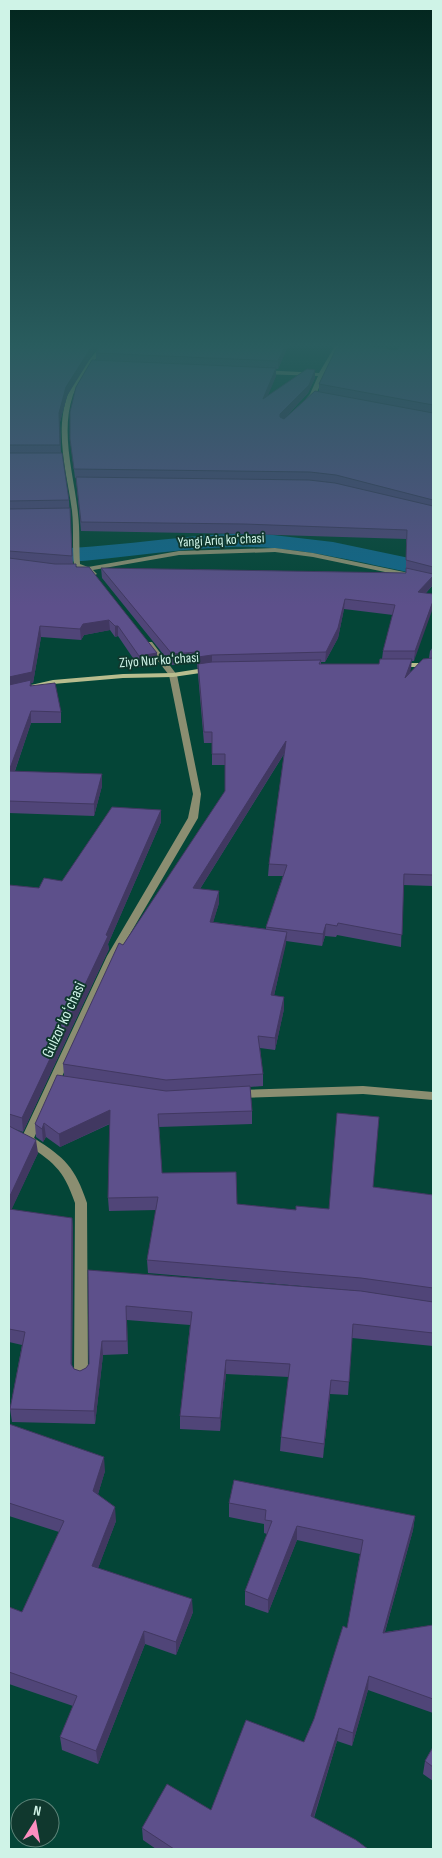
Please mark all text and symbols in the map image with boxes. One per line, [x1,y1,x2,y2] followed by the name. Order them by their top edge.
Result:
[177,529,265,551] street label: Yangi Ariq koʻchasi
[119,649,199,671] street label: Ziyo Nur koʻchasi
[38,979,90,1061] street label: Gulzor koʻchasi
[10,1798,60,1848] north arrow
[32,1802,43,1820] text: N

